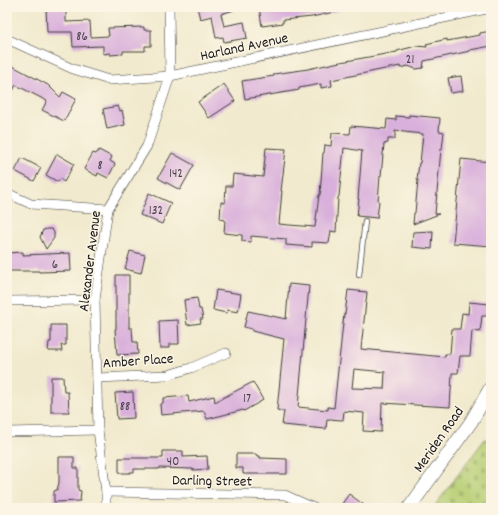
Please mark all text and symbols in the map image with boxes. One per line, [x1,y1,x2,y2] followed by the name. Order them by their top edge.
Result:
[76,28,88,47] house number: 86
[198,28,291,68] street label: Harland Avenue
[406,51,414,70] house number: 21
[97,157,103,176] house number: 8
[169,165,183,184] house number: 142
[149,202,163,221] house number: 132
[74,209,108,313] street label: Alexander Avenue
[52,256,58,275] house number: 6
[102,349,175,375] street label: Amber Place
[243,390,251,409] house number: 17
[120,398,130,417] house number: 88
[409,403,470,477] street label: Meriden Road
[167,453,179,472] house number: 40
[172,470,253,494] street label: Darling Street

